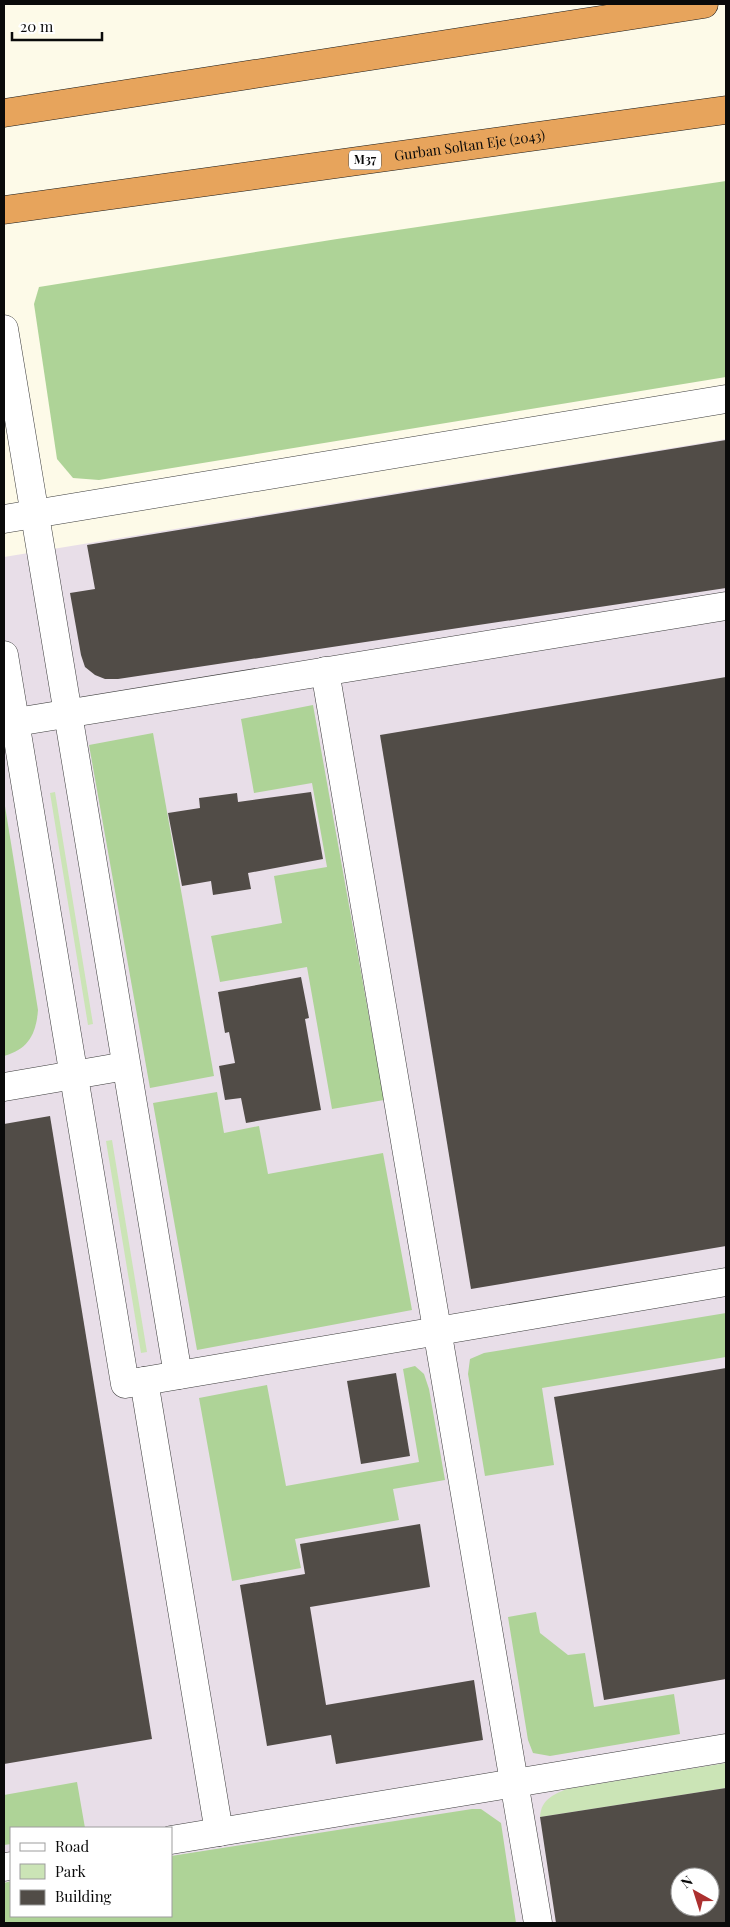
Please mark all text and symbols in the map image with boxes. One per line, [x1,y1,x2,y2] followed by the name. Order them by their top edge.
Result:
[12,10,102,42] scale bar
[20,16,54,36] text: 20 m
[393,125,546,165] street label: Gurban Soltan Eje (2043)
[349,150,381,170] road number: M37
[10,1827,172,1917] legend
[55,1836,89,1856] text: Road
[55,1861,87,1881] text: Park
[670,1867,720,1917] north arrow
[677,1871,696,1892] text: N
[55,1886,112,1906] text: Building

